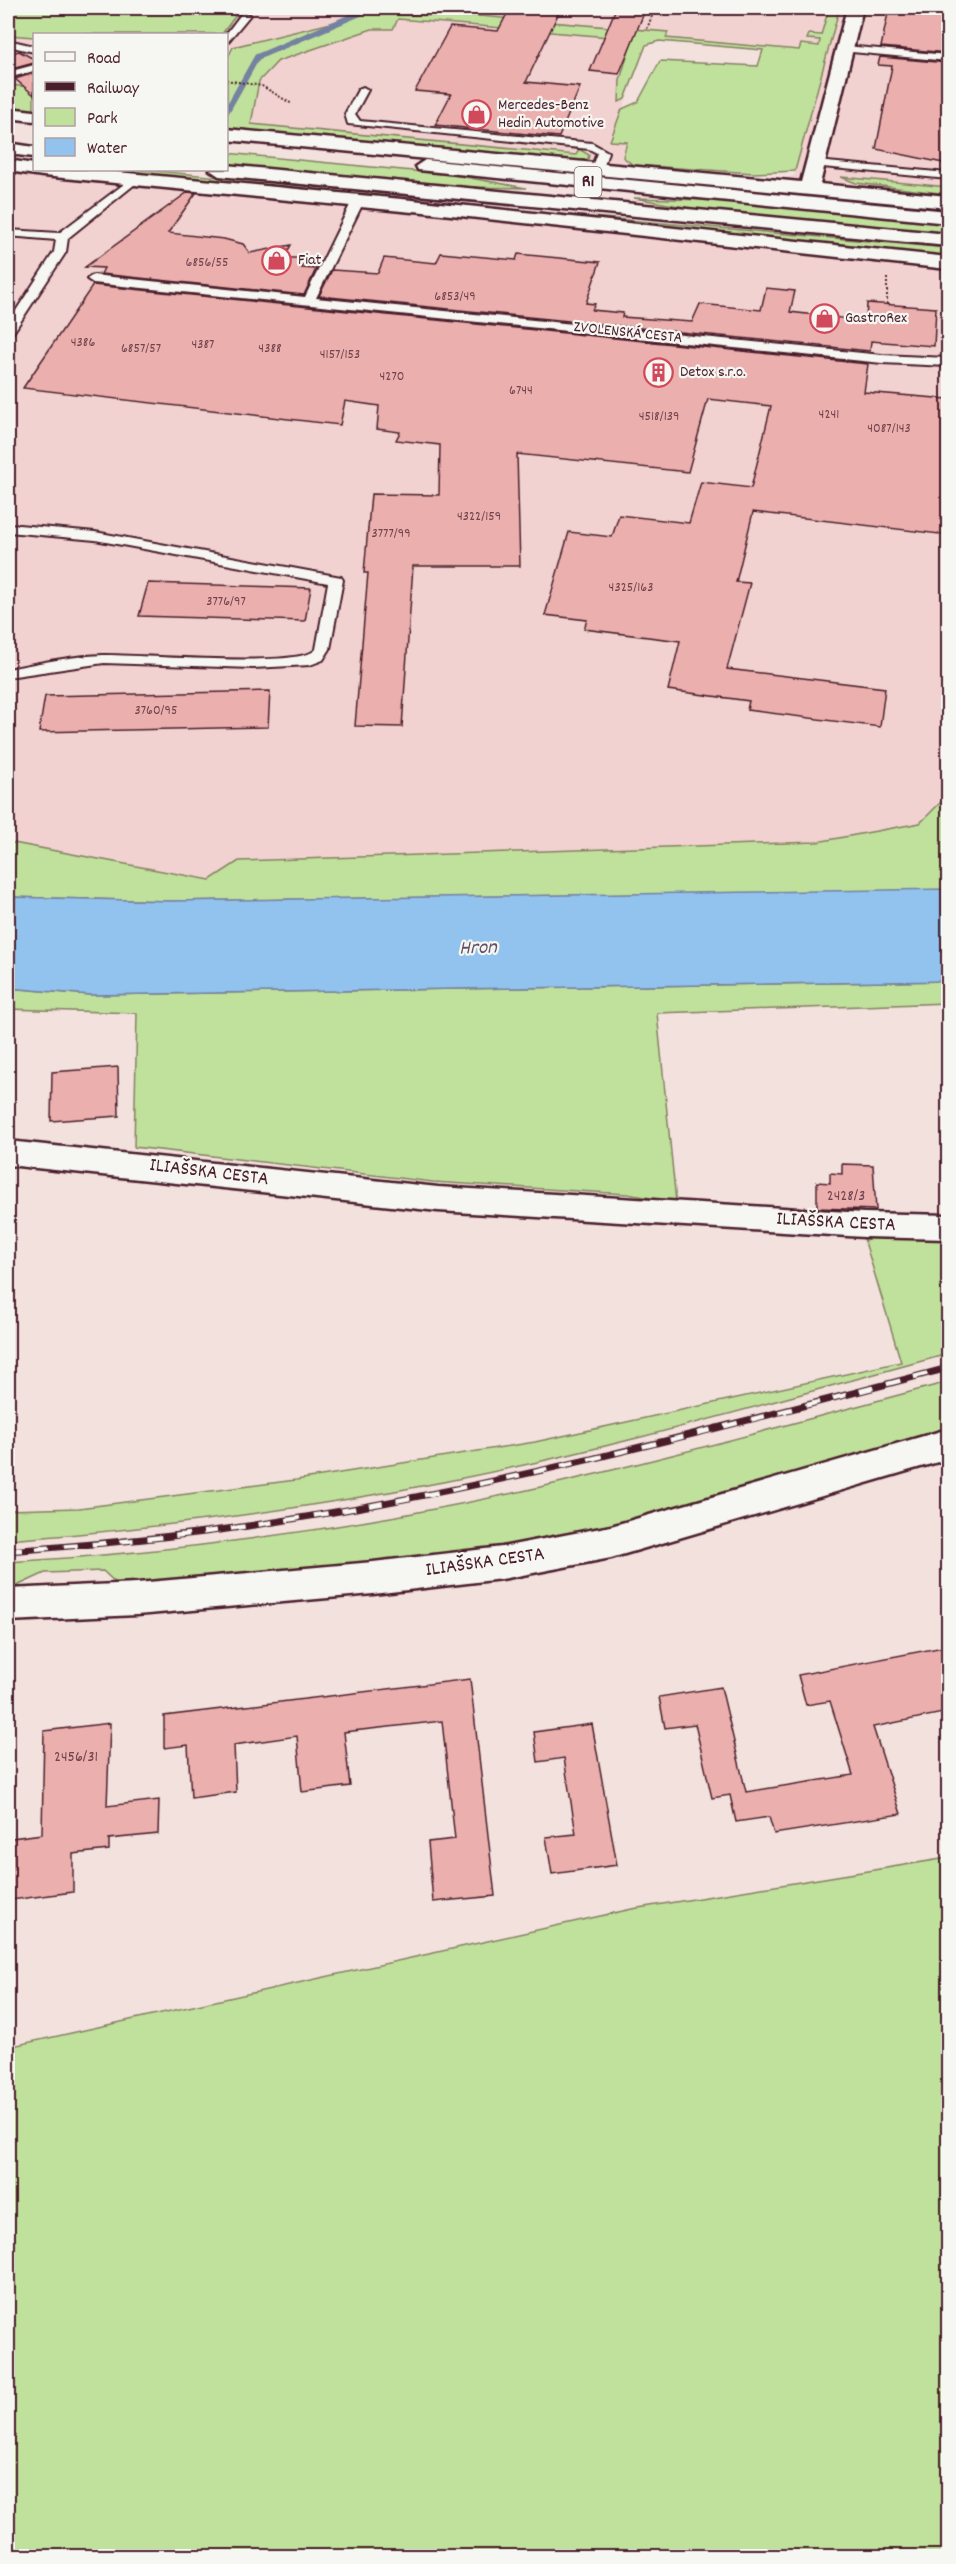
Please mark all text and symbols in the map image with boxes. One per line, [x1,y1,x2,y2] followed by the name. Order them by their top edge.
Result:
[33,33,228,171] legend
[87,47,121,72] text: Road
[87,77,140,102] text: Railway
[498,94,604,135] place label: Mercedes-Benz Hedin Automotive
[461,98,493,130] shop icon: Mercedes-Benz Hedin Automotive
[87,107,118,132] text: Park
[87,137,127,162] text: Water
[574,167,602,197] road number: R1
[261,244,293,276] shop icon: Fiat
[298,249,322,272] place label: Fiat
[186,253,228,273] house number: 6856/55
[434,287,476,307] house number: 6853/49
[808,302,840,334] shop icon: GastroRex
[845,307,907,330] place label: GastroRex
[572,316,684,350] street label: ZVOLENSKÁ CESTA
[71,333,95,353] house number: 4386
[191,335,215,355] house number: 4387
[121,339,161,359] house number: 6857/57
[258,339,282,359] house number: 4388
[320,345,360,365] house number: 4157/153
[643,356,675,388] building icon: Detox s.r.o.
[680,361,746,384] place label: Detox s.r.o.
[380,367,404,387] house number: 4270
[509,381,533,401] house number: 6744
[819,405,839,425] house number: 4241
[639,407,679,427] house number: 4518/139
[867,419,911,439] house number: 4087/143
[457,507,501,527] house number: 4322/159
[371,524,411,544] house number: 3777/99
[609,578,653,598] house number: 4325/163
[206,592,246,612] house number: 3776/97
[135,701,177,721] house number: 3760/95
[459,933,499,965] water label: Hron
[148,1152,270,1194] street label: ILIAŠSKA CESTA
[827,1185,865,1208] house number: 2428/3
[775,1206,897,1240] street label: ILIAŠSKA CESTA
[424,1541,546,1585] street label: ILIAŠSKA CESTA
[54,1746,98,1769] house number: 2456/31

